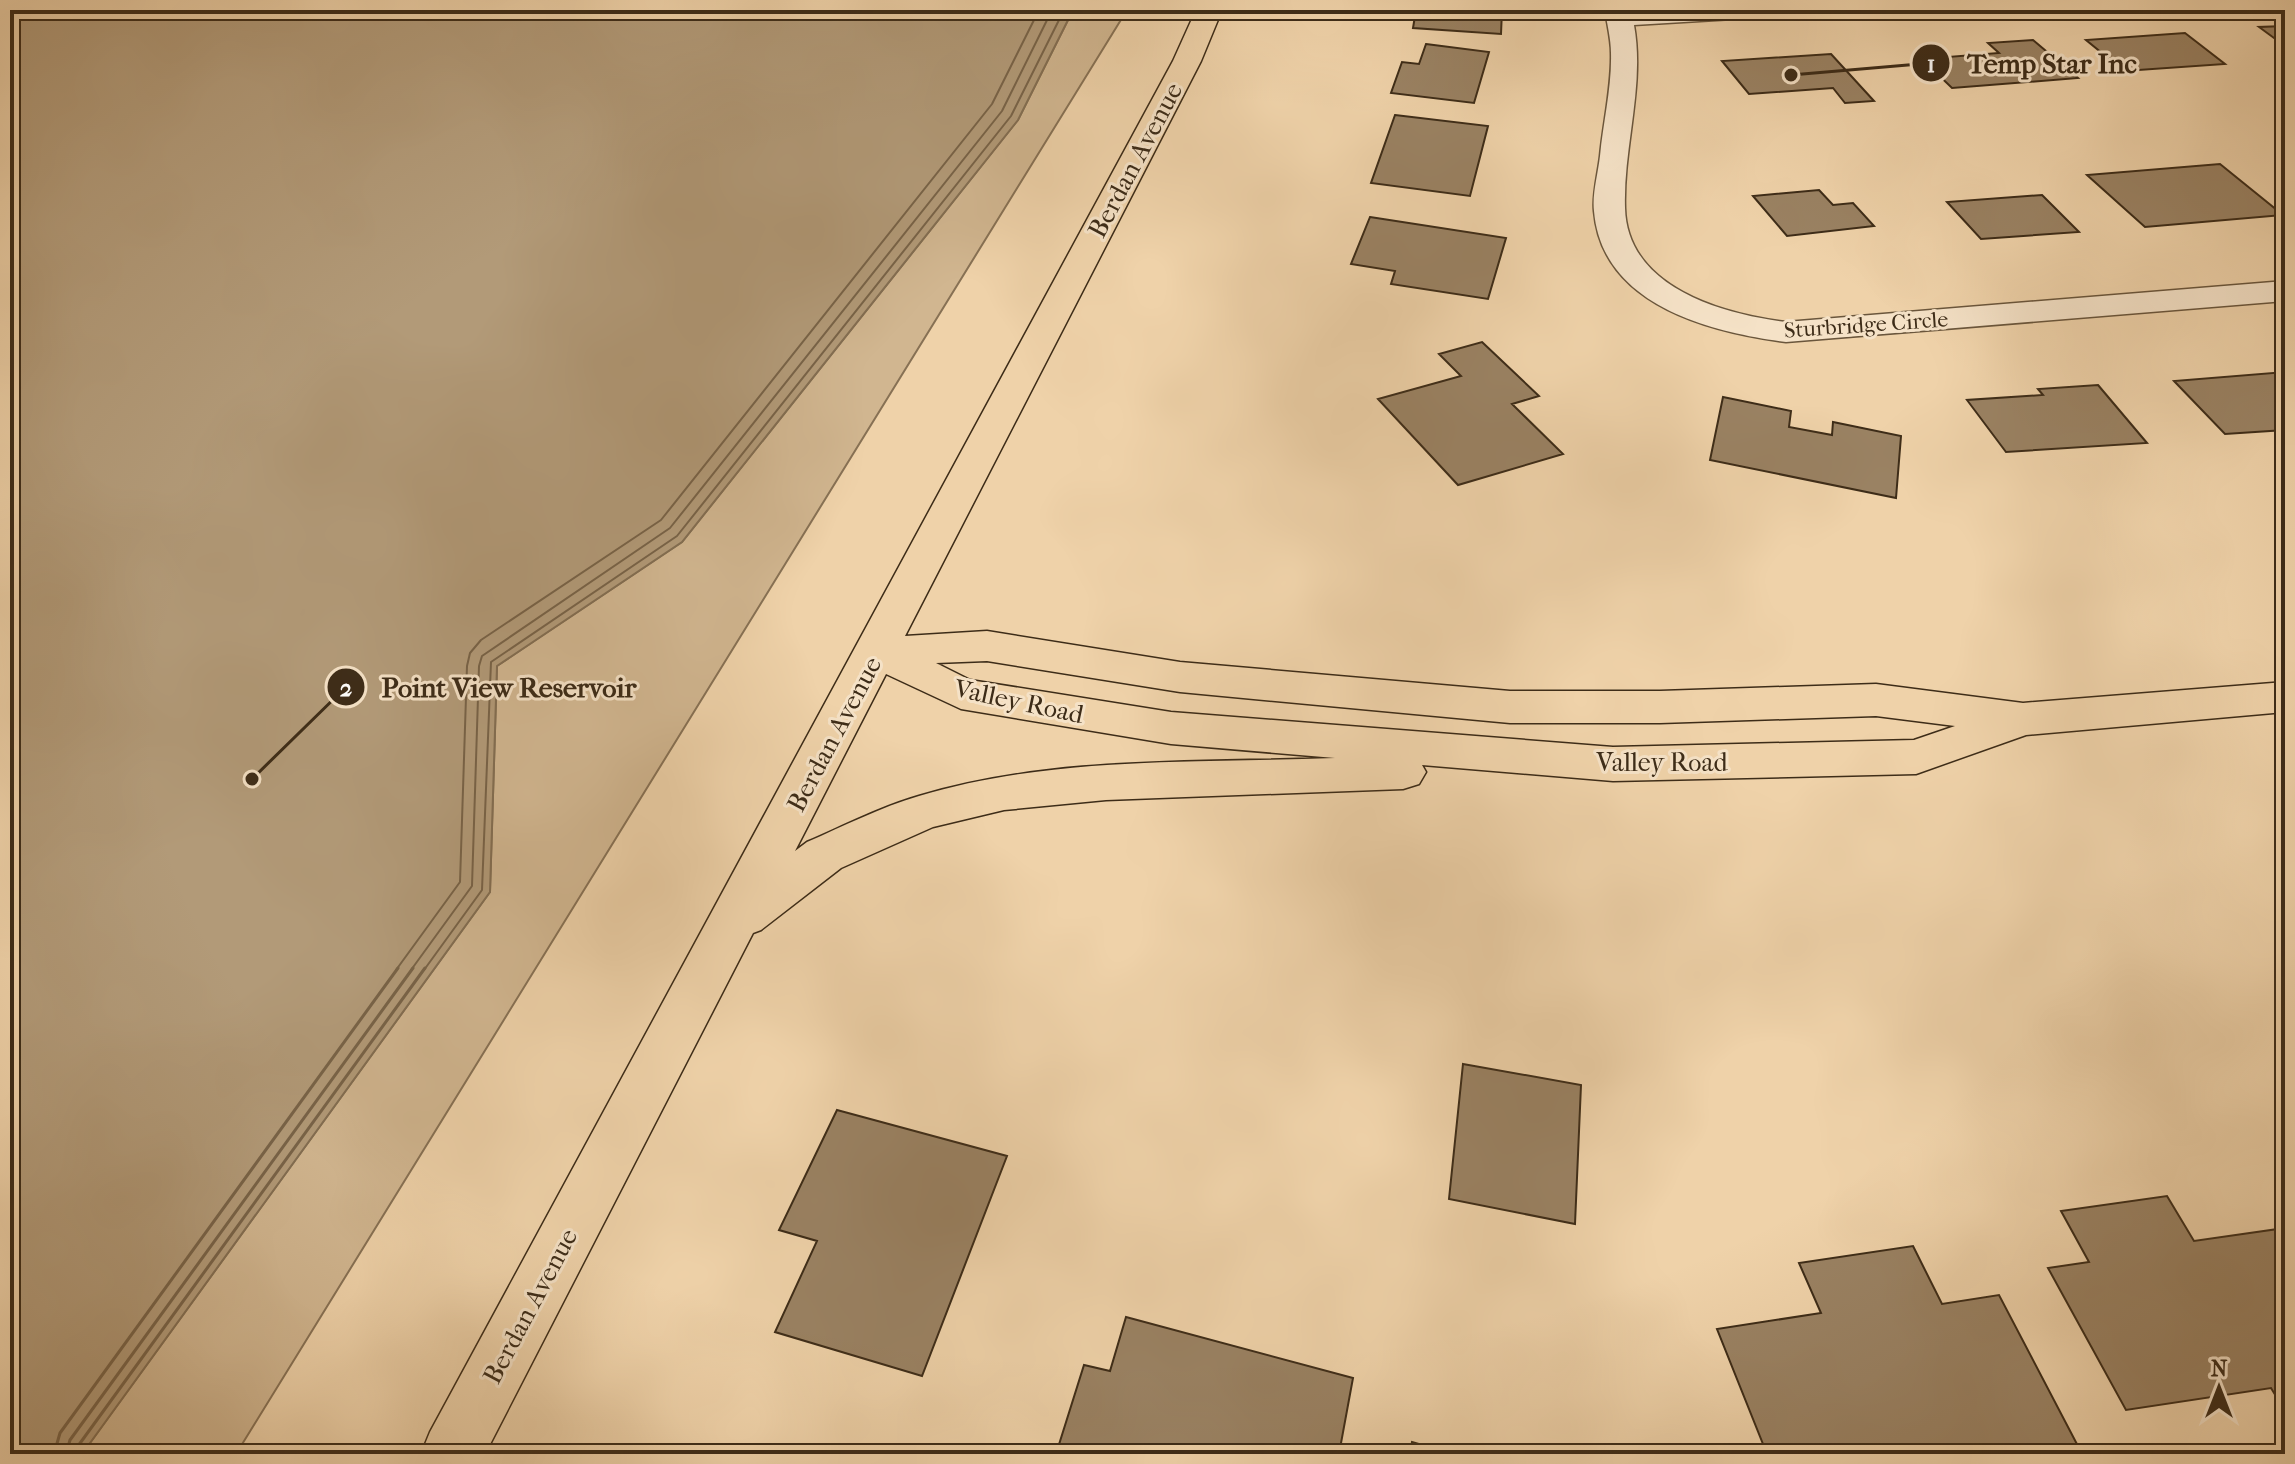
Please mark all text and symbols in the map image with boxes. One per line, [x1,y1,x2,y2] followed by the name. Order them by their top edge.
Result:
[1911,37,2152,89] callout: Temp Star Inc
[1966,47,2137,80] text: Temp Star Inc
[1927,50,1935,78] text: 1
[1082,77,1189,243] street label: Berdan Avenue
[1783,306,1949,344] street label: Sturbridge Circle
[781,651,888,817] street label: Berdan Avenue
[326,661,652,713] callout: Point View Reservoir
[382,671,637,704] text: Point View Reservoir
[950,672,1087,730] street label: Valley Road
[340,674,352,702] text: 2
[1595,747,1728,778] street label: Valley Road
[477,1223,584,1389] street label: Berdan Avenue
[2179,1348,2259,1428] north arrow
[2211,1356,2228,1382] text: N

